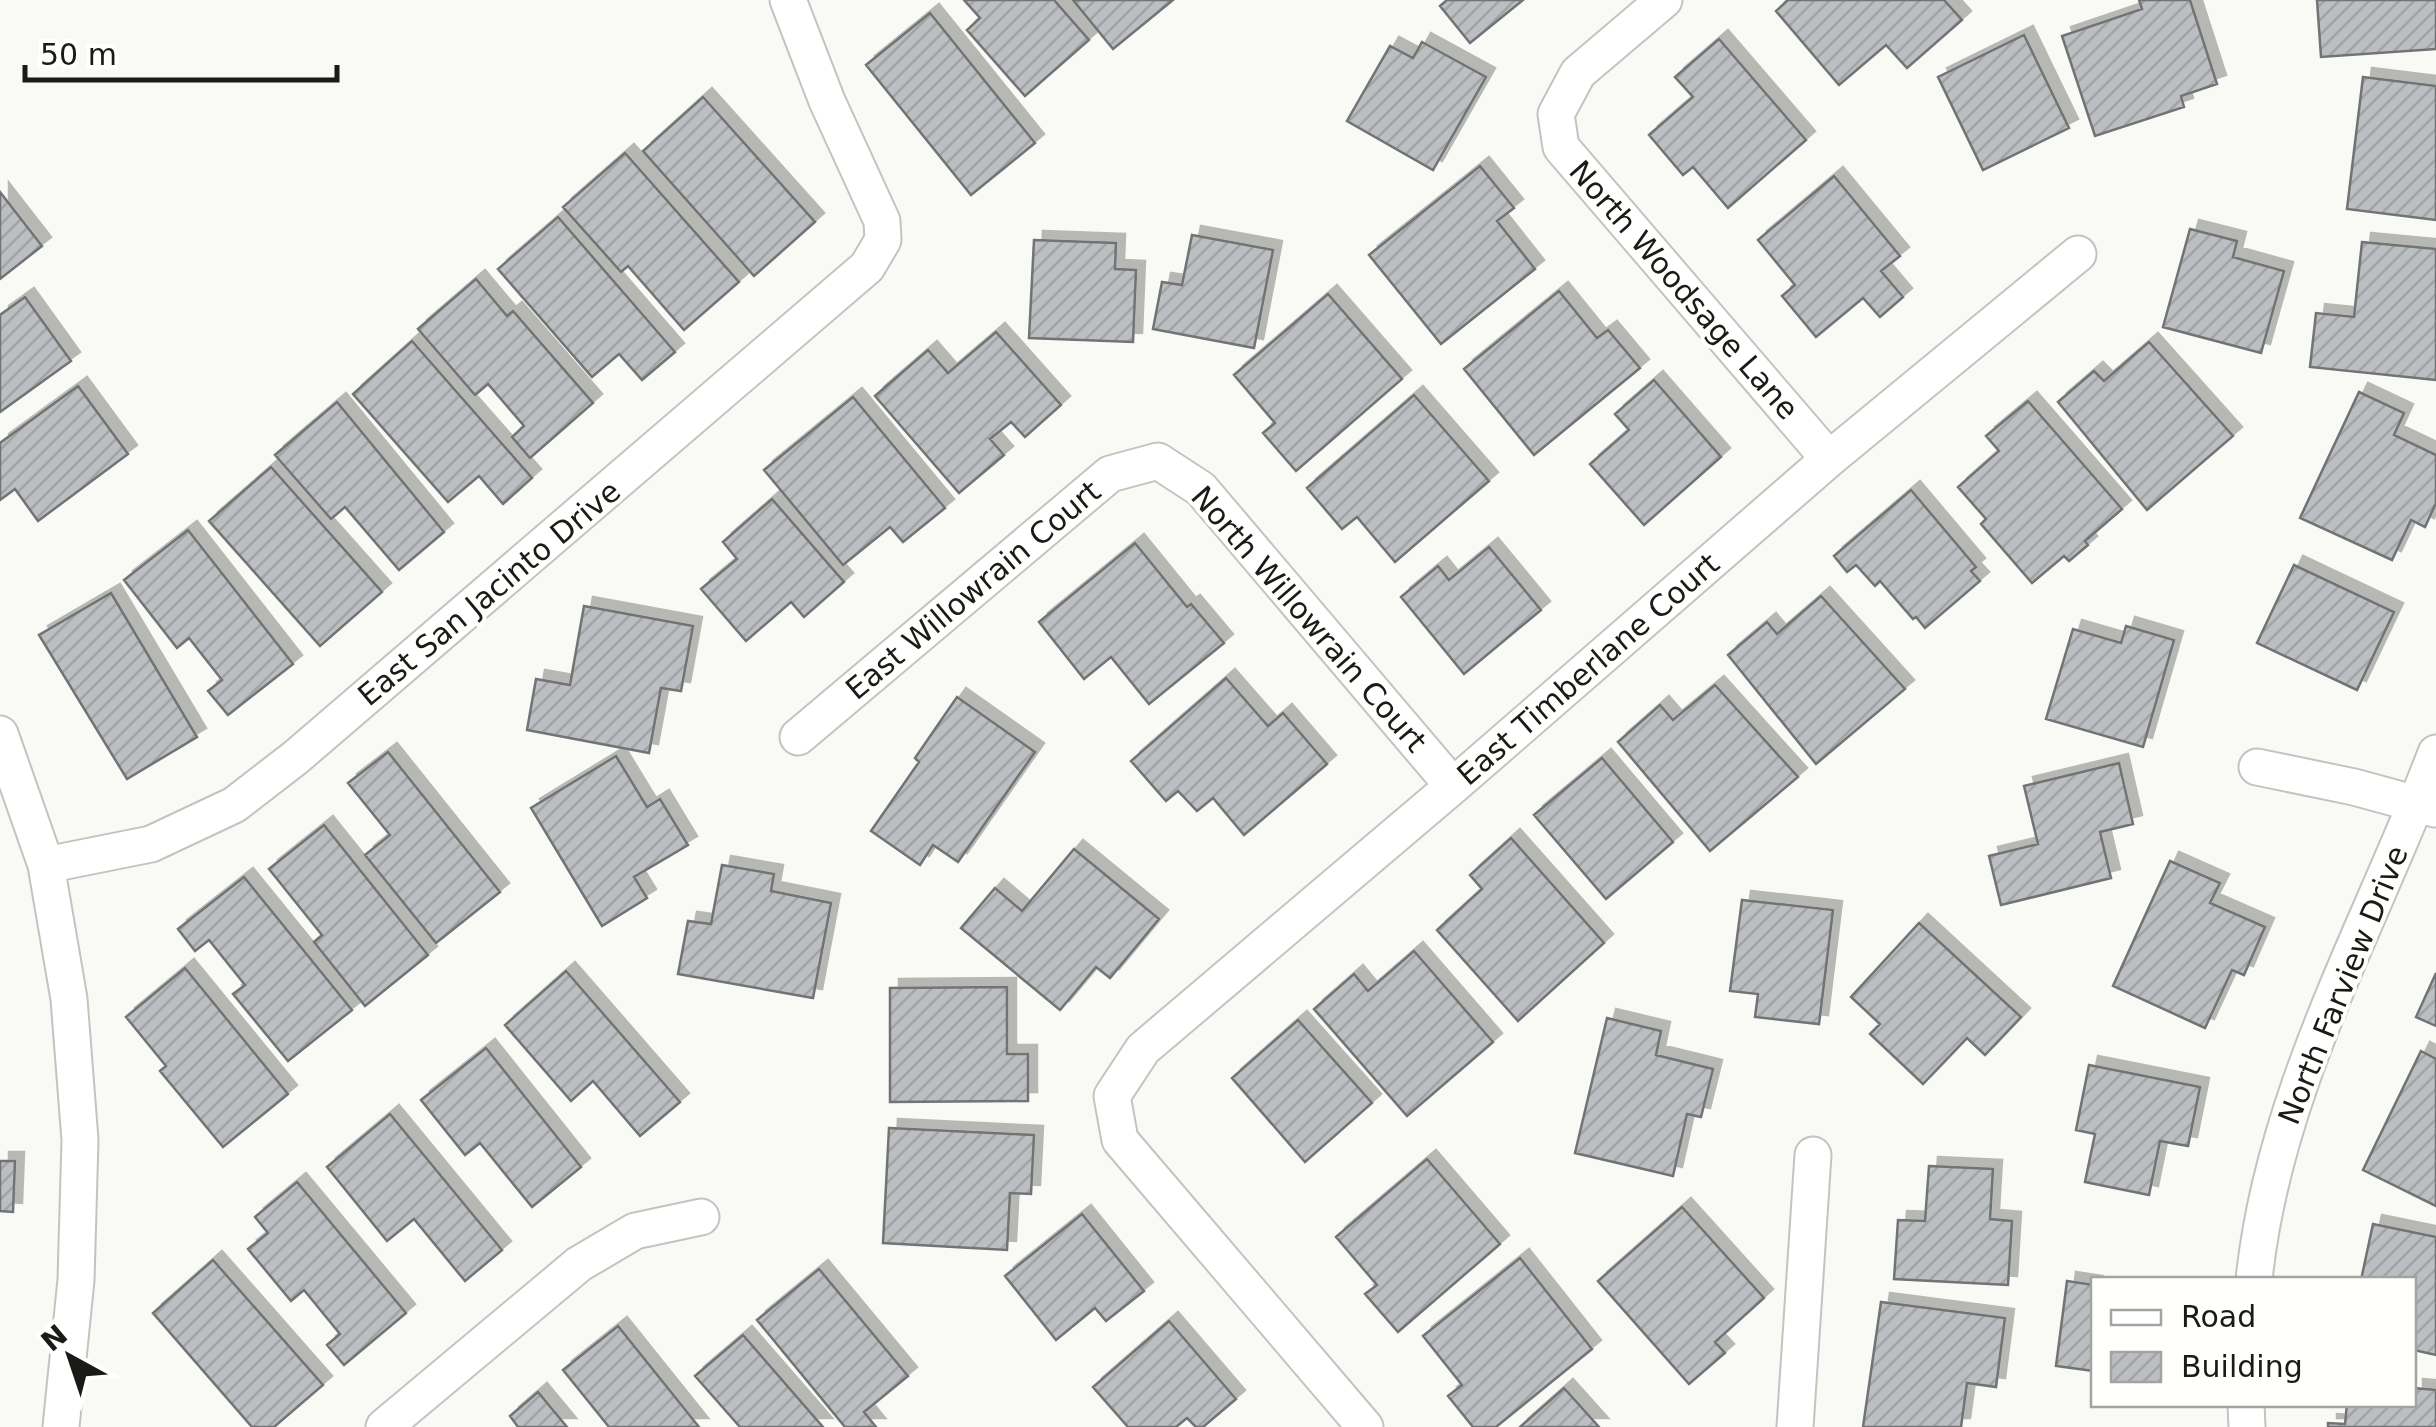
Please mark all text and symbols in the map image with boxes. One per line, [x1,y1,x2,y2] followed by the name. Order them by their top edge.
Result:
[25,20,338,82] scale bar
[40,37,117,72] text: 50 m
[1562,154,1806,426] street label: North Woodsage Lane
[351,473,627,713] street label: East San Jacinto Drive
[839,473,1107,707] street label: East Willowrain Court
[1184,479,1434,759] street label: North Willowrain Court
[1450,546,1726,792] street label: East Timberlane Court
[2271,841,2415,1129] street label: North Farview Drive
[2091,1277,2416,1407] legend
[2181,1299,2256,1334] text: Road
[20,1307,120,1407] north arrow
[35,1318,74,1358] text: N
[2181,1349,2303,1384] text: Building

